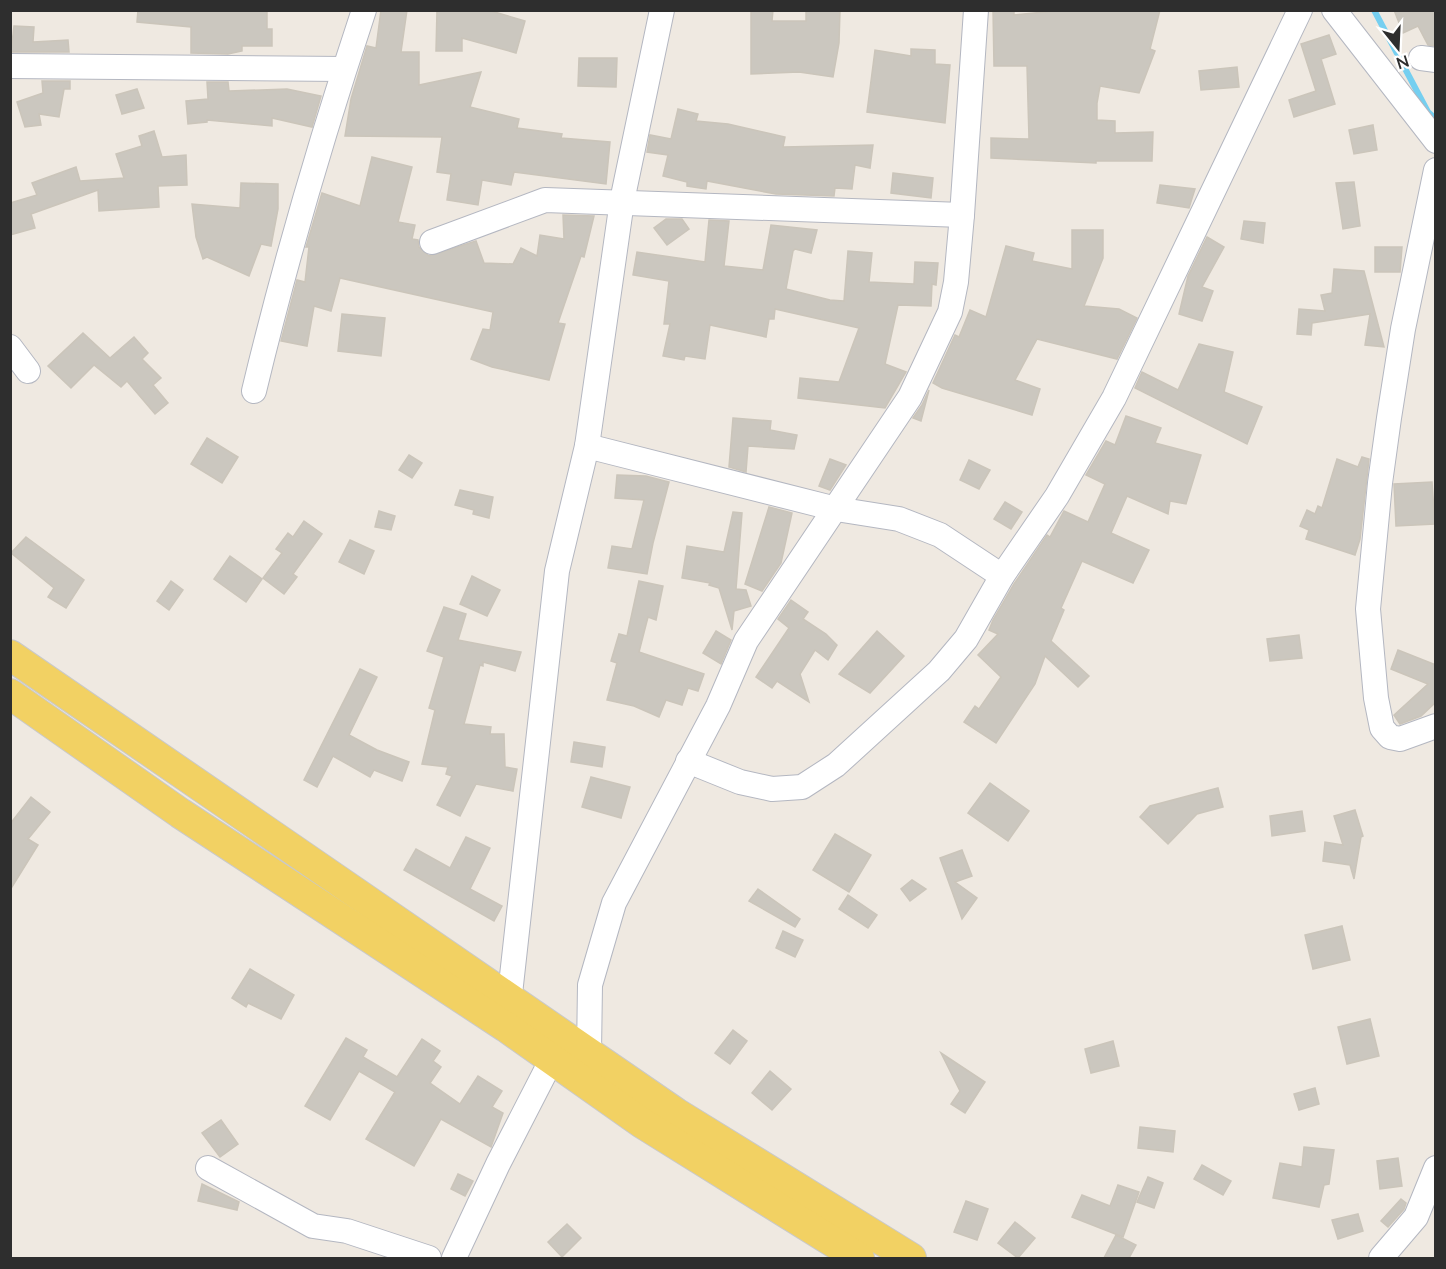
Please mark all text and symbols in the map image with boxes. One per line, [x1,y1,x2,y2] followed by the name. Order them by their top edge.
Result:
[1368,18,1428,78] north arrow
[1394,52,1412,74] text: N

